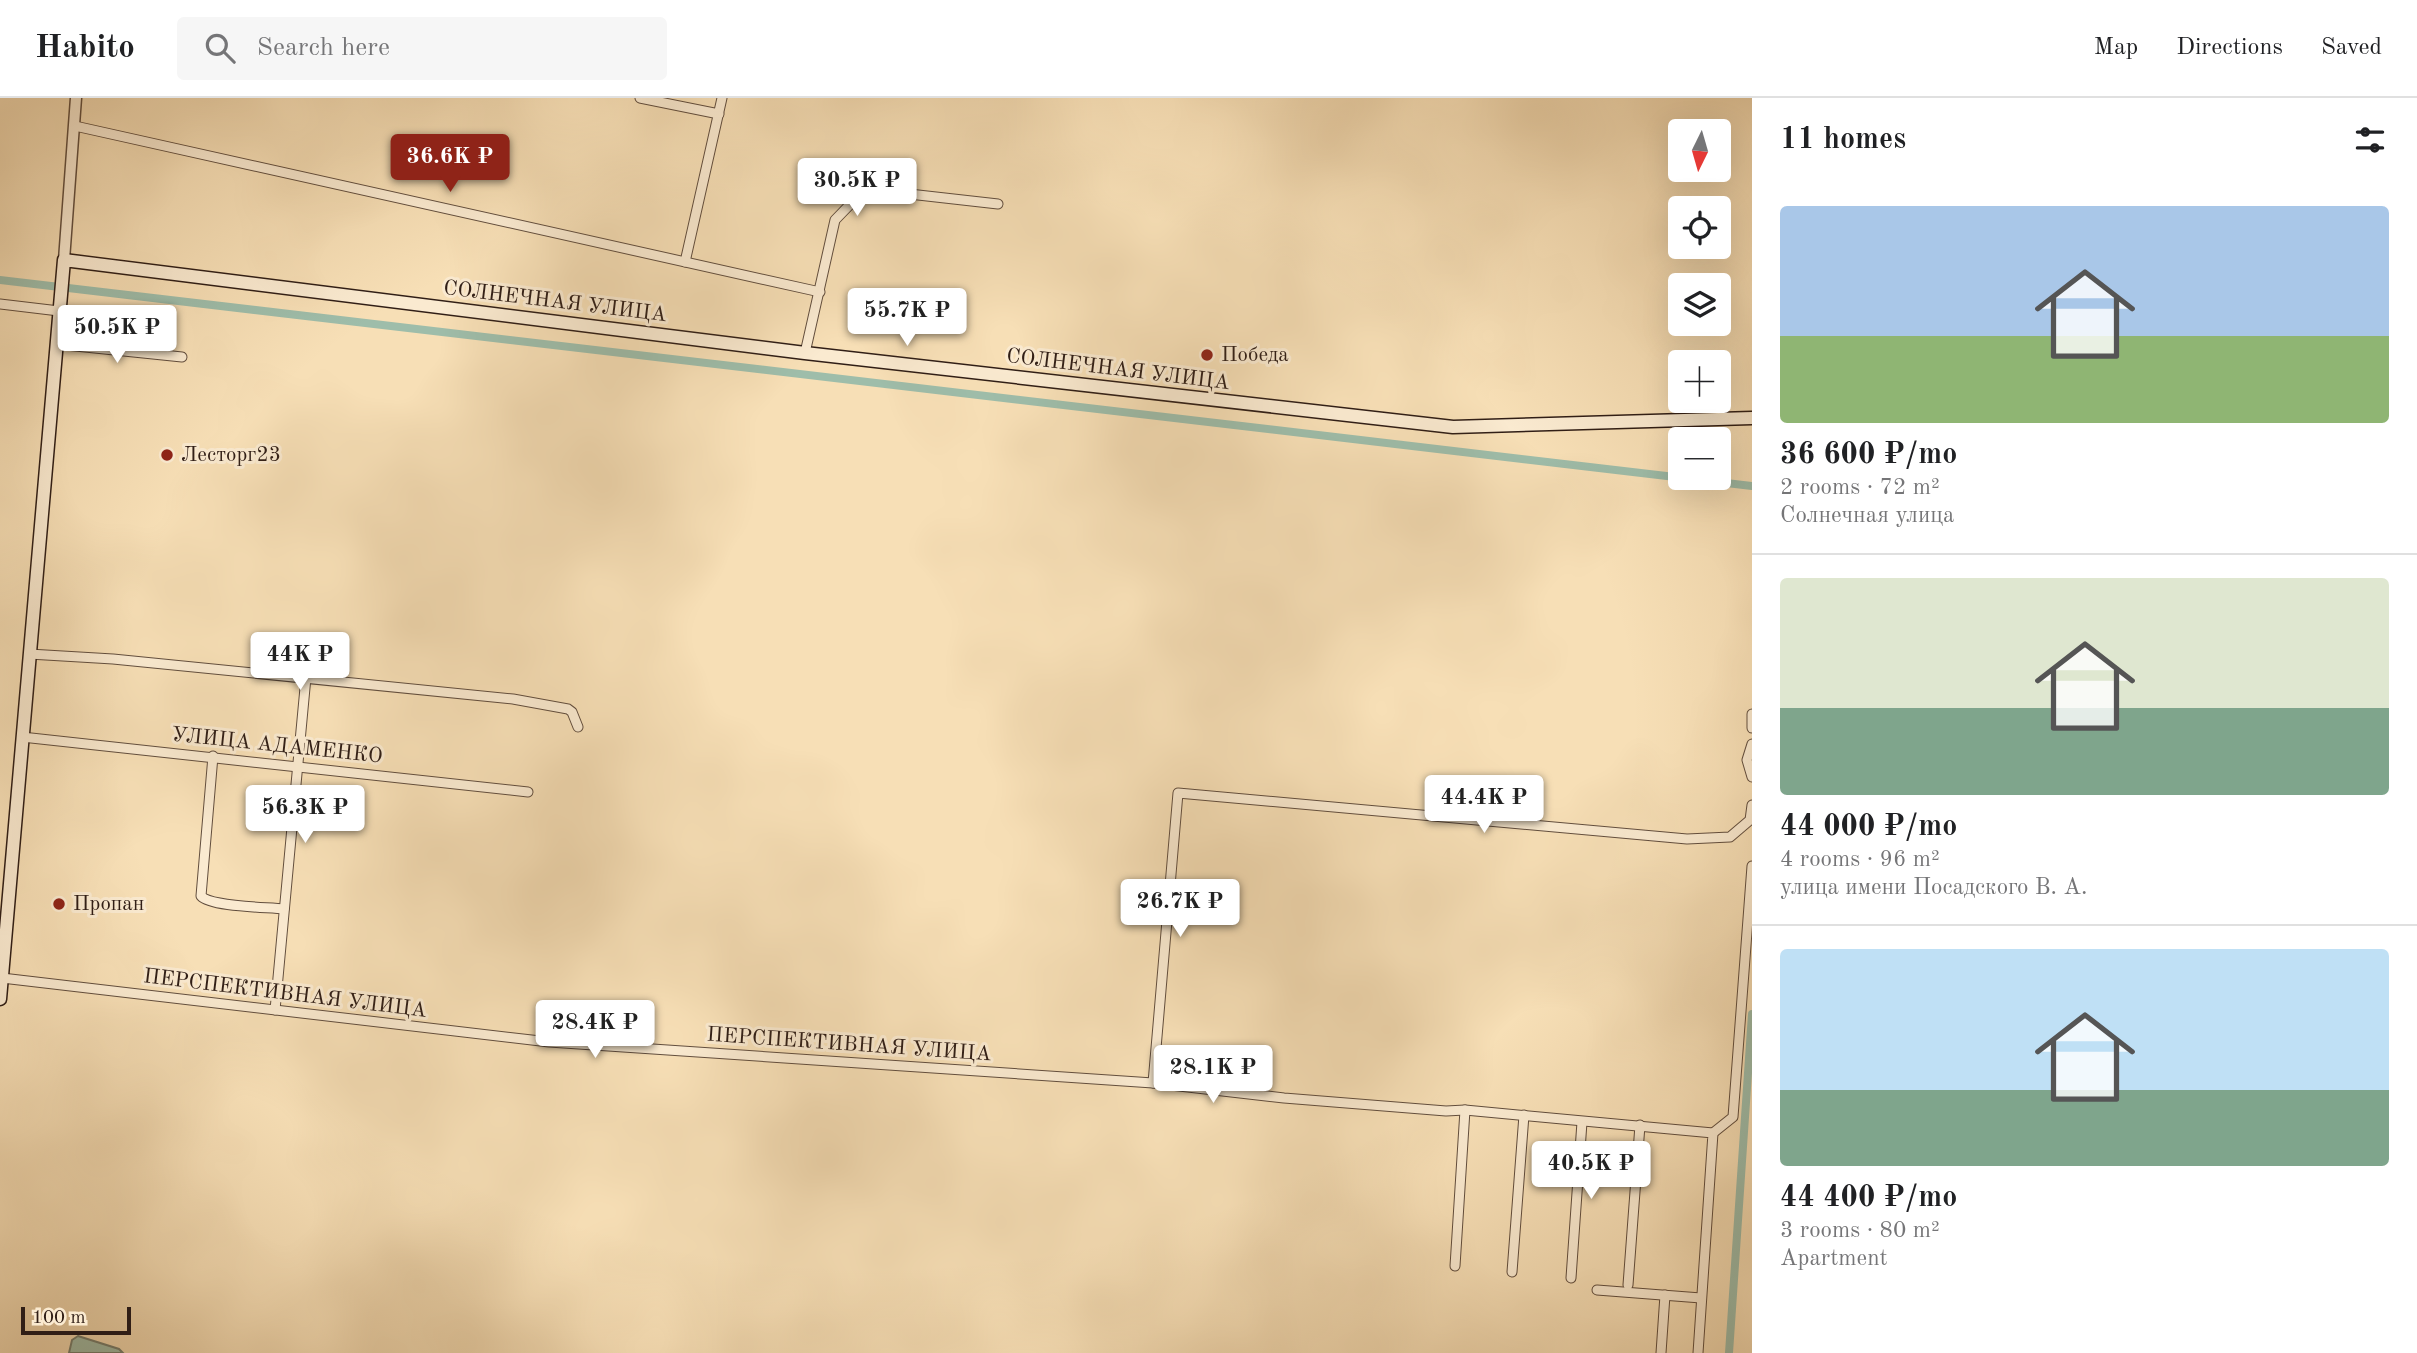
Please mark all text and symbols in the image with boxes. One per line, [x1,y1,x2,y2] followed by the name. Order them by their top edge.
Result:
[177,17,667,80] search box
[201,29,239,67] icon: search
[35,32,135,65] text: Habito
[257,35,390,61] text: Search here
[2094,36,2138,60] text: Map
[2176,36,2283,60] text: Directions
[2321,36,2382,60] text: Saved
[1668,119,1731,182] north arrow
[1668,119,1731,490] map controls
[2351,121,2389,159] icon: filters
[1780,125,1906,155] text: 11 homes
[385,134,515,194] pin: 36.6K ₽
[407,145,493,168] text: 36.6K ₽
[792,158,922,218] pin: 30.5K ₽
[814,169,900,192] text: 30.5K ₽
[1668,196,1731,259] button: locate
[2022,251,2148,377] icon: home
[1668,273,1731,336] button: layers
[442,278,668,326] street label: СОЛНЕЧНАЯ УЛИЦА
[842,288,972,348] pin: 55.7K ₽
[864,299,950,322] text: 55.7K ₽
[52,306,182,365] pin: 50.5K ₽
[74,316,160,339] text: 50.5K ₽
[1221,345,1289,366] place label: Победа
[1005,346,1231,394] street label: СОЛНЕЧНАЯ УЛИЦА
[1199,347,1215,363] marker: Победа
[1668,350,1731,413] button: +
[1668,427,1731,490] button: −
[1780,440,1957,470] text: 36 600 ₽/mo
[181,445,281,466] place label: Лесторг23
[159,447,175,463] marker: Лесторг23
[1780,476,1940,499] text: 2 rooms · 72 m²
[1780,504,1954,527] text: Солнечная улица
[2022,623,2148,749] icon: home
[251,632,349,692] pin: 44K ₽
[267,643,333,666] text: 44K ₽
[171,724,383,768] street label: УЛИЦА АДАМЕНКО
[1419,776,1549,835] pin: 44.4K ₽
[240,786,370,845] pin: 56.3K ₽
[1441,786,1527,809] text: 44.4K ₽
[262,796,348,819] text: 56.3K ₽
[1780,812,1957,842] text: 44 000 ₽/mo
[1780,848,1940,871] text: 4 rooms · 96 m²
[1780,876,2088,899] text: улица имени Посадского В. А.
[1115,880,1245,939] pin: 26.7K ₽
[1137,890,1223,913] text: 26.7K ₽
[73,894,144,915] place label: Пропан
[51,896,67,912] marker: Пропан
[142,966,428,1022] street label: ПЕРСПЕКТИВНАЯ УЛИЦА
[2022,994,2148,1120] icon: home
[530,1000,660,1060] pin: 28.4K ₽
[552,1011,638,1034] text: 28.4K ₽
[706,1025,992,1065] street label: ПЕРСПЕКТИВНАЯ УЛИЦА
[1148,1046,1278,1105] pin: 28.1K ₽
[1170,1056,1256,1079] text: 28.1K ₽
[1526,1142,1656,1201] pin: 40.5K ₽
[1548,1152,1634,1175] text: 40.5K ₽
[1780,1183,1957,1213] text: 44 400 ₽/mo
[1780,1219,1940,1242] text: 3 rooms · 80 m²
[1780,1247,1888,1270] text: Apartment
[21,1304,131,1336] scale bar
[32,1309,85,1328] text: 100 m

